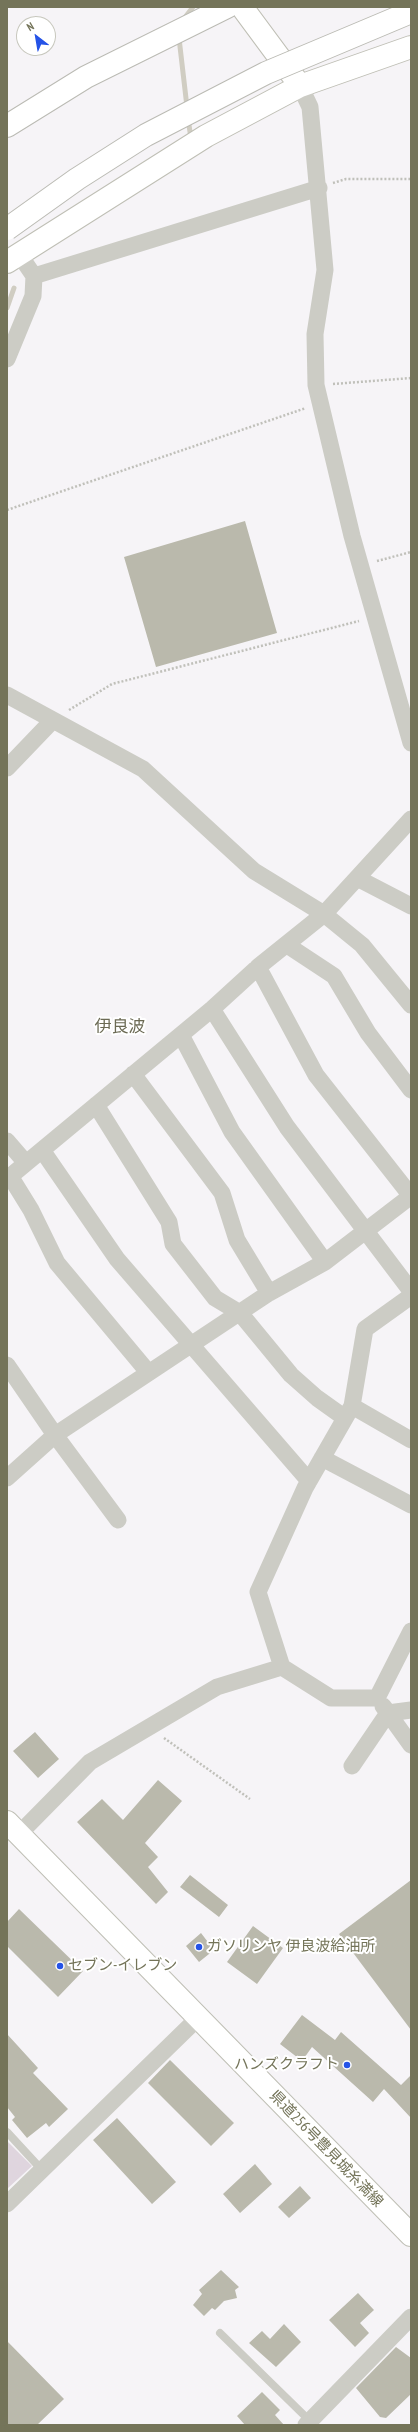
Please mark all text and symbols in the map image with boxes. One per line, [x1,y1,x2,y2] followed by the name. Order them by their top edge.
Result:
[16,16,56,56] north arrow
[24,19,36,34] text: N
[95,1017,145,1037] district label: 伊良波
[207,1938,375,1956] place label: ガソリンヤ 伊良波給油所
[194,1942,204,1952] marker: ガソリンヤ 伊良波給油所
[68,1957,177,1975] place label: セブン-イレブン
[55,1961,65,1971] marker: セブン-イレブン
[234,2056,339,2074] place label: ハンズクラフト
[342,2060,352,2070] marker: ハンズクラフト
[266,2087,386,2211] street label: 県道256号豊見城糸満線

